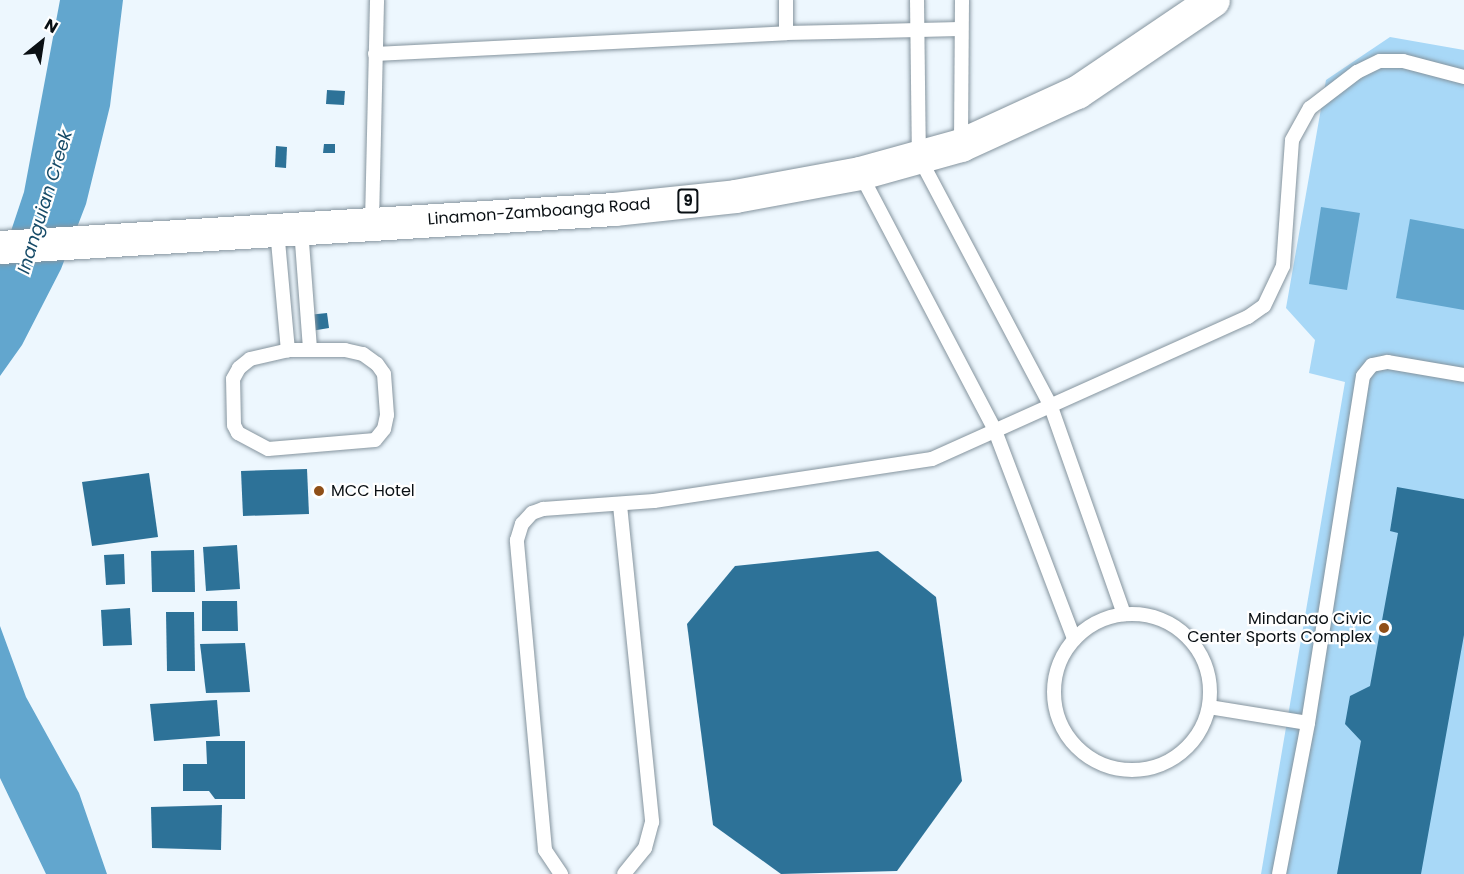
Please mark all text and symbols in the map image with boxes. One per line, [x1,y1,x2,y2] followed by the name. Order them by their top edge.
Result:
[12,12,72,72] north arrow
[40,13,62,39] text: N
[13,128,77,276] water label: Inanguian Creek
[676,189,700,213] road number: 9
[427,195,651,229] street label: Linamon-Zamboanga Road
[331,481,415,501] place label: MCC Hotel
[312,484,326,498] marker: MCC Hotel
[1187,609,1372,647] place label: Mindanao Civic Center Sports Complex
[1377,621,1391,635] marker: Mindanao Civic Center Sports Complex

